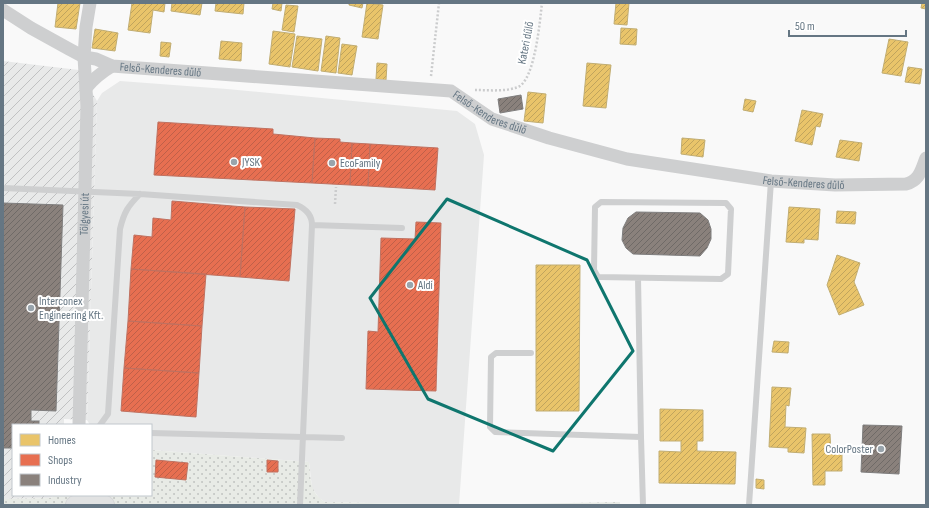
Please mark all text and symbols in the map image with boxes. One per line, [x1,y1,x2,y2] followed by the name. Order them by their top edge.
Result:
[789,12,906,38] scale bar
[795,19,815,34] text: 50 m
[515,20,537,66] street label: Kateri dűlő
[119,59,202,80] street label: Felső-Kenderes dűlő
[450,87,529,138] street label: Felső-Kenderes dűlő
[241,155,261,170] place label: JYSK
[340,156,381,171] place label: EcoFamily
[229,157,239,167] marker: JYSK
[327,158,337,168] marker: EcoFamily
[762,172,844,193] street label: Felső-Kenderes dűlő
[76,192,92,235] street label: Tölgyesi út
[417,278,433,293] place label: Aldi
[405,280,415,290] marker: Aldi
[39,294,103,323] place label: Interconex Engineering Kft.
[26,303,36,313] marker: Interconex Engineering Kft.
[12,424,152,496] legend
[48,433,76,448] text: Homes
[825,442,874,457] place label: ColorPoster
[876,444,886,454] marker: ColorPoster
[48,453,73,468] text: Shops
[48,473,82,488] text: Industry

